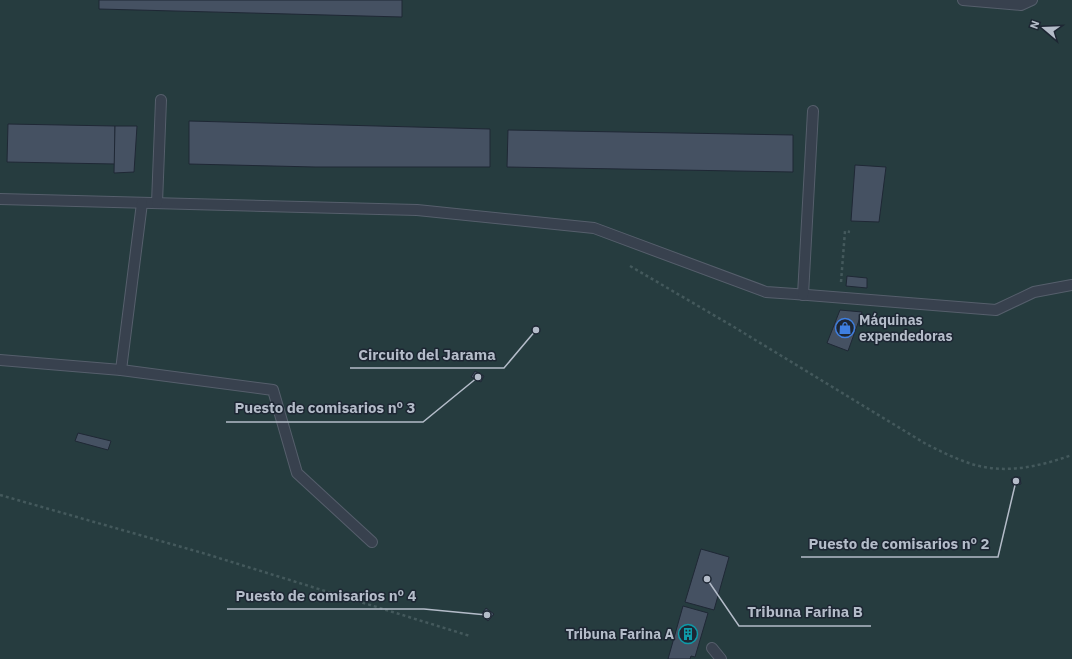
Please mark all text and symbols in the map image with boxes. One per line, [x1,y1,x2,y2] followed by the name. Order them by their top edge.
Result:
[1024,8,1064,48] north arrow
[1027,19,1042,31] text: N
[859,311,952,345] place label: Máquinas expendedoras
[834,317,856,339] shop icon: Máquinas expendedoras
[350,341,504,368] callout: Circuito del Jarama
[358,345,496,364] text: Circuito del Jarama
[226,395,423,422] callout: Puesto de comisarios nº 3
[234,398,416,417] text: Puesto de comisarios nº 3
[801,530,998,557] callout: Puesto de comisarios nº 2
[808,534,990,553] text: Puesto de comisarios nº 2
[227,582,424,609] callout: Puesto de comisarios nº 4
[235,586,417,605] text: Puesto de comisarios nº 4
[739,599,871,626] callout: Tribuna Farina B
[747,602,863,621] text: Tribuna Farina B
[677,623,699,645] building icon: Tribuna Farina A
[566,625,674,643] place label: Tribuna Farina A

